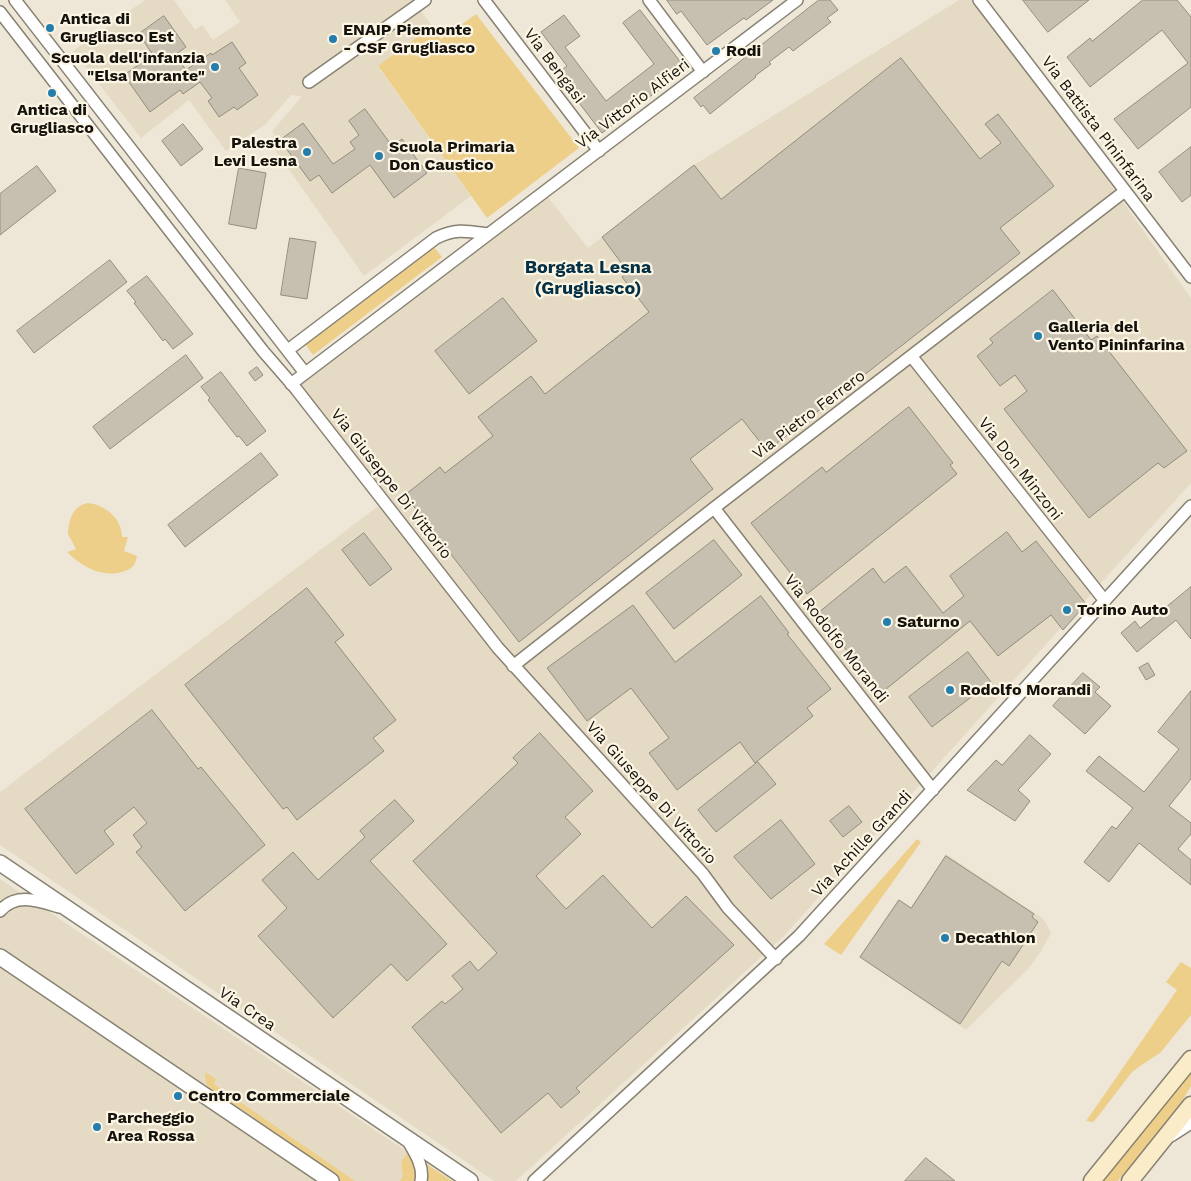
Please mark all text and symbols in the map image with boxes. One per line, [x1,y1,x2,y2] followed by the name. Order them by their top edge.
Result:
[60,9,174,47] place label: Antica di Grugliasco Est
[343,20,475,58] place label: ENAIP Piemonte - CSF Grugliasco
[44,22,56,34] marker: Antica di Grugliasco Est
[520,25,588,107] street label: Via Bengasi
[327,33,339,45] marker: ENAIP Piemonte - CSF Grugliasco
[726,41,761,61] place label: Rodi
[710,45,722,57] marker: Rodi
[51,48,205,86] place label: Scuola dell'infanzia "Elsa Morante"
[1037,52,1159,206] street label: Via Battista Pininfarina
[572,55,694,153] street label: Via Vittorio Alfieri
[209,61,221,73] marker: Scuola dell'infanzia "Elsa Morante"
[46,87,58,99] marker: Antica di Grugliasco
[10,100,94,138] place label: Antica di Grugliasco
[214,133,297,171] place label: Palestra Levi Lesna
[389,137,514,175] place label: Scuola Primaria Don Caustico
[301,146,313,158] marker: Palestra Levi Lesna
[373,150,385,162] marker: Scuola Primaria Don Caustico
[525,257,651,300] district label: Borgata Lesna (Grugliasco)
[1048,317,1185,355] place label: Galleria del Vento Pininfarina
[1032,330,1044,342] marker: Galleria del Vento Pininfarina
[749,366,869,464] street label: Via Pietro Ferrero
[326,405,456,563] street label: Via Giuseppe Di Vittorio
[974,414,1066,524] street label: Via Don Minzoni
[780,571,892,707] street label: Via Rodolfo Morandi
[1077,600,1168,620] place label: Torino Auto
[1061,604,1073,616] marker: Torino Auto
[897,612,959,632] place label: Saturno
[881,616,893,628] marker: Saturno
[960,680,1091,700] place label: Rodolfo Morandi
[944,684,956,696] marker: Rodolfo Morandi
[582,718,720,868] street label: Via Giuseppe Di Vittorio
[808,787,916,901] street label: Via Achille Grandi
[955,928,1036,948] place label: Decathlon
[939,932,951,944] marker: Decathlon
[215,983,279,1035] street label: Via Crea
[188,1086,350,1106] place label: Centro Commerciale
[172,1090,184,1102] marker: Centro Commerciale
[107,1108,195,1146] place label: Parcheggio Area Rossa
[91,1121,103,1133] marker: Parcheggio Area Rossa

